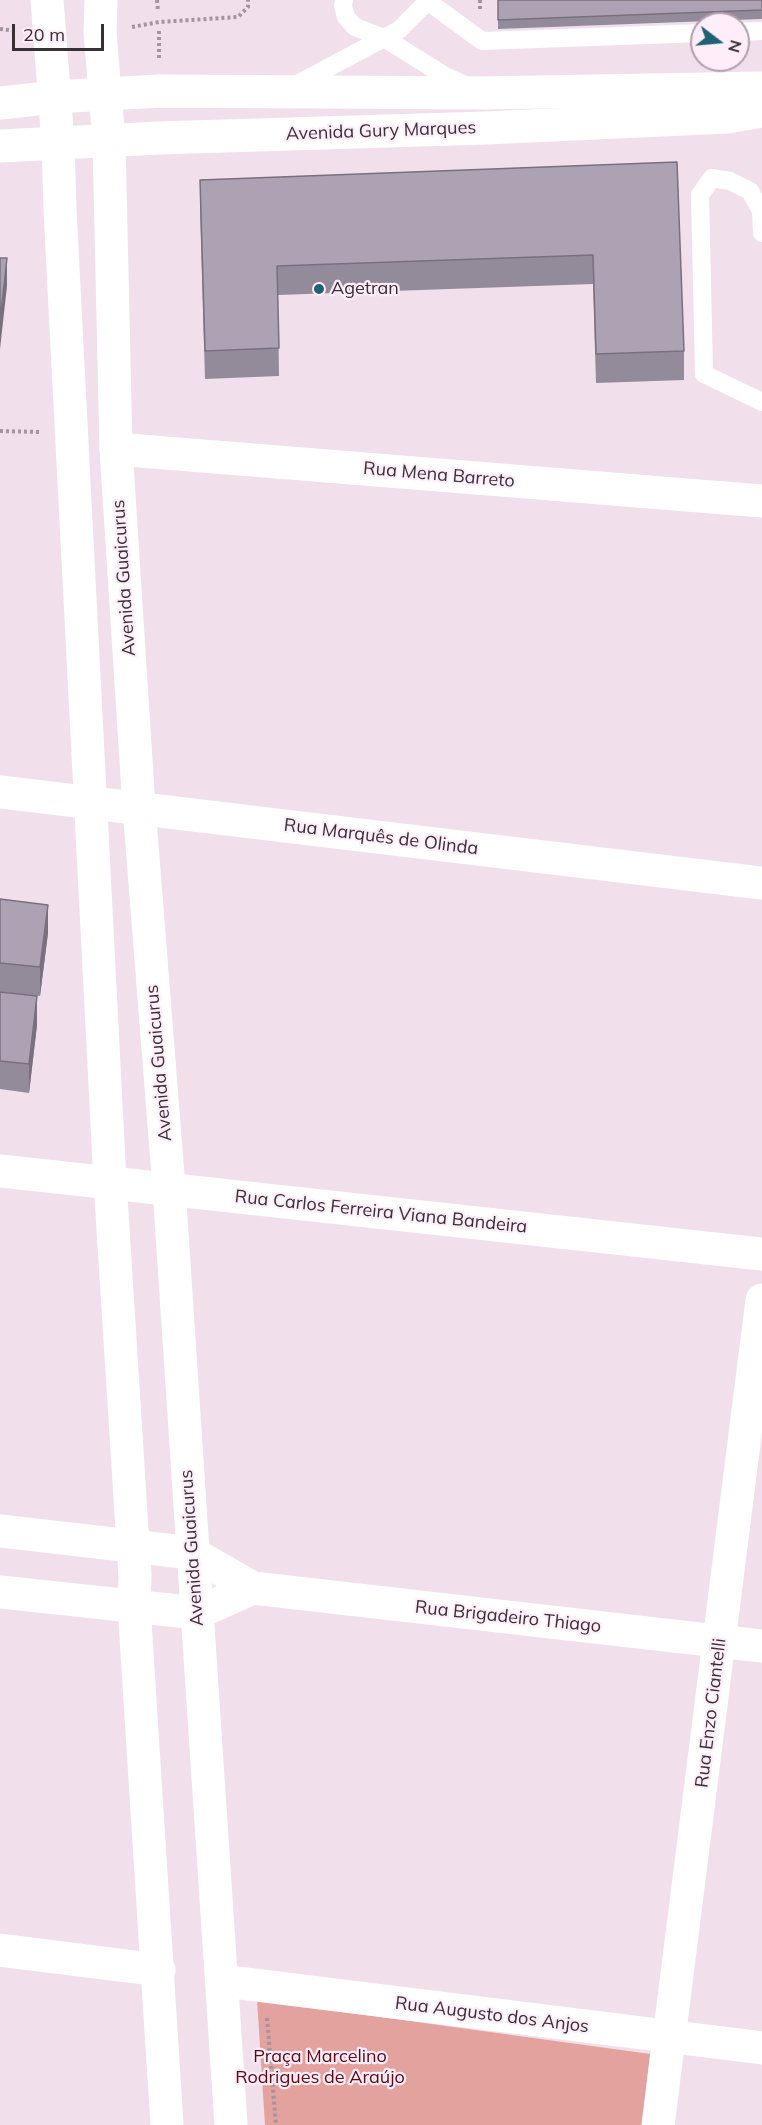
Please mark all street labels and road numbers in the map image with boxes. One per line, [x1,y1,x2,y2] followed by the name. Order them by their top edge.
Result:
[285,117,477,145] street label: Avenida Gury Marques
[362,458,516,492] street label: Rua Mena Barreto
[108,499,140,657] street label: Avenida Guaicurus
[283,814,479,860] street label: Rua Marquês de Olinda
[141,984,177,1142] street label: Avenida Guaicurus
[234,1186,528,1238] street label: Rua Carlos Ferreira Viana Bandeira
[176,1469,208,1627] street label: Avenida Guaicurus
[414,1596,602,1638] street label: Rua Brigadeiro Thiago
[691,1637,731,1789] street label: Rua Enzo Ciantelli
[394,1992,590,2038] street label: Rua Augusto dos Anjos

